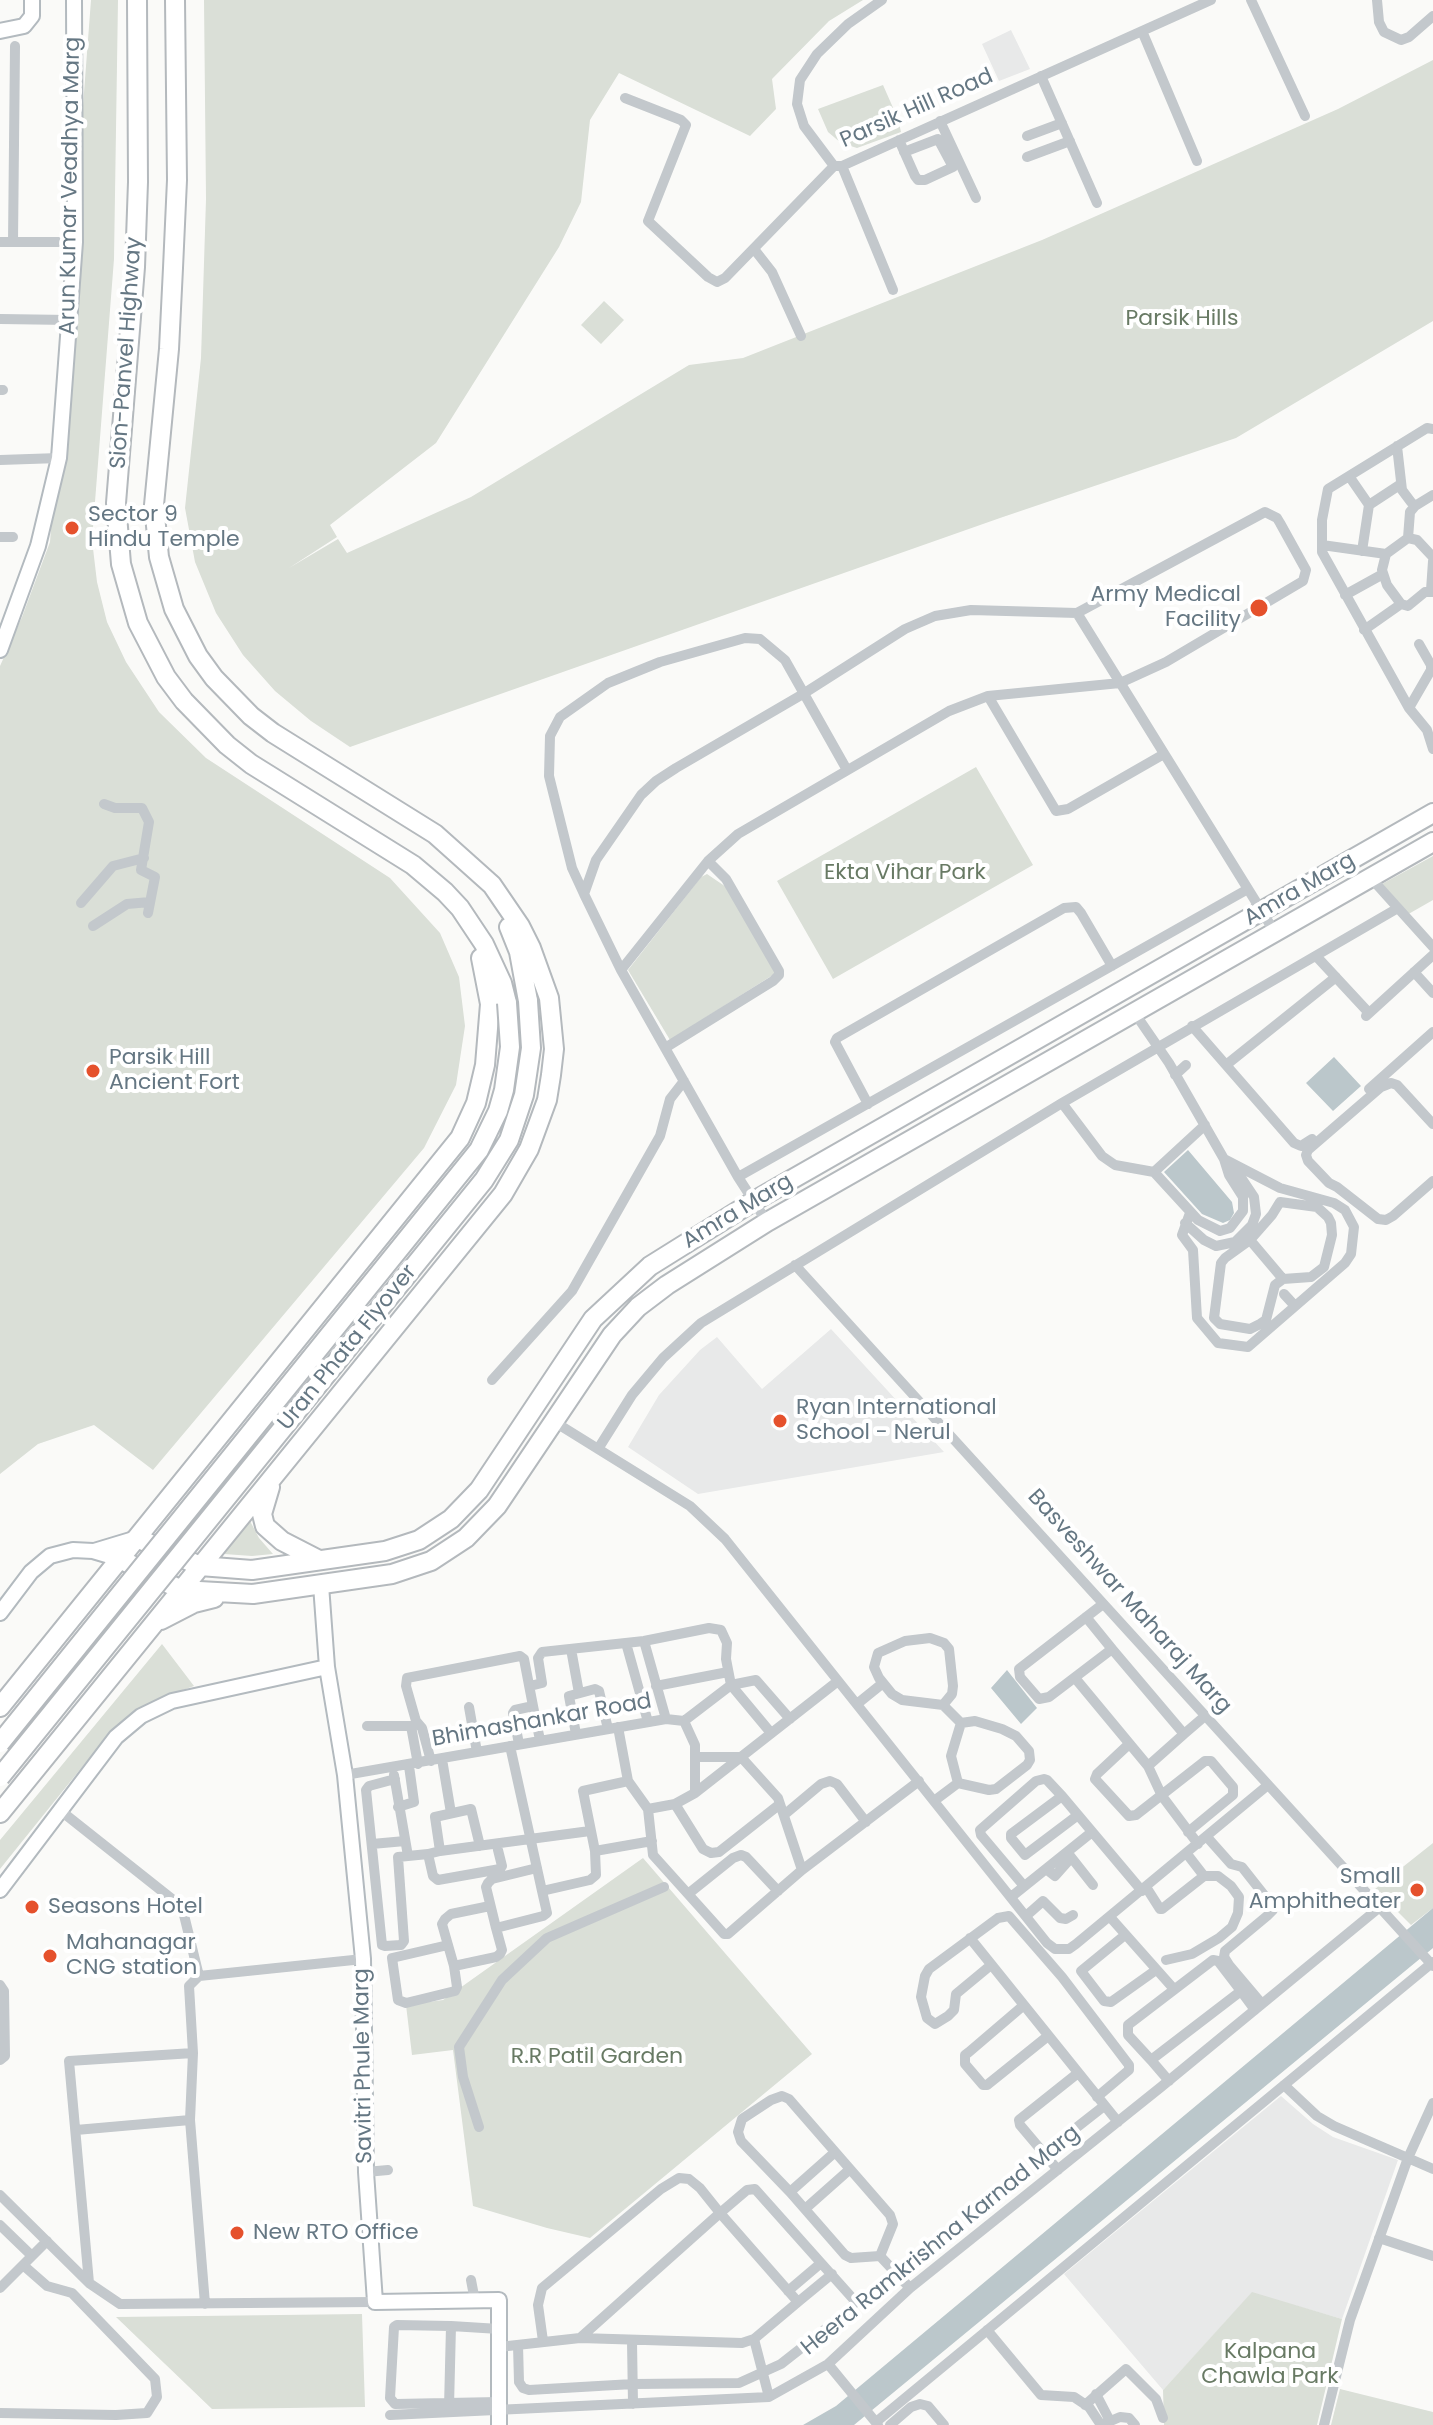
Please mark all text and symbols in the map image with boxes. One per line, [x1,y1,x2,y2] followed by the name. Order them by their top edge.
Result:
[55,37,87,335] street label: Arun Kumar Veadhya Marg
[837,63,997,155] street label: Parsik Hill Road
[106,236,148,470] street label: Sion-Panvel Highway
[1126,306,1238,332] park label: Parsik Hills
[88,502,240,554] place label: Sector 9 Hindu Temple
[63,519,81,537] marker: Sector 9 Hindu Temple
[1091,582,1241,634] place label: Army Medical Facility
[1248,597,1270,619] marker: Army Medical Facility
[1240,848,1360,932] street label: Amra Marg
[824,860,986,886] park label: Ekta Vihar Park
[109,1045,240,1096] place label: Parsik Hill Ancient Fort
[84,1062,102,1080] marker: Parsik Hill Ancient Fort
[678,1169,798,1255] street label: Amra Marg
[273,1260,423,1436] street label: Uran Phata Flyover
[796,1395,997,1446] place label: Ryan International School - Nerul
[771,1412,789,1430] marker: Ryan International School - Nerul
[1021,1485,1237,1719] street label: Basveshwar Maharaj Marg
[430,1689,654,1753] street label: Bhimashankar Road
[1249,1864,1401,1916] place label: Small Amphitheater
[1408,1881,1426,1899] marker: Small Amphitheater
[48,1894,203,1920] place label: Seasons Hotel
[23,1898,41,1916] marker: Seasons Hotel
[66,1930,197,1982] place label: Mahanagar CNG station
[41,1947,59,1965] marker: Mahanagar CNG station
[349,1968,379,2164] street label: Savitri Phule Marg
[511,2044,683,2070] park label: R.R Patil Garden
[796,2120,1086,2362] street label: Heera Ramkrishna Karnad Marg
[253,2220,419,2246] place label: New RTO Office
[228,2224,246,2242] marker: New RTO Office
[1201,2339,1339,2390] park label: Kalpana Chawla Park

